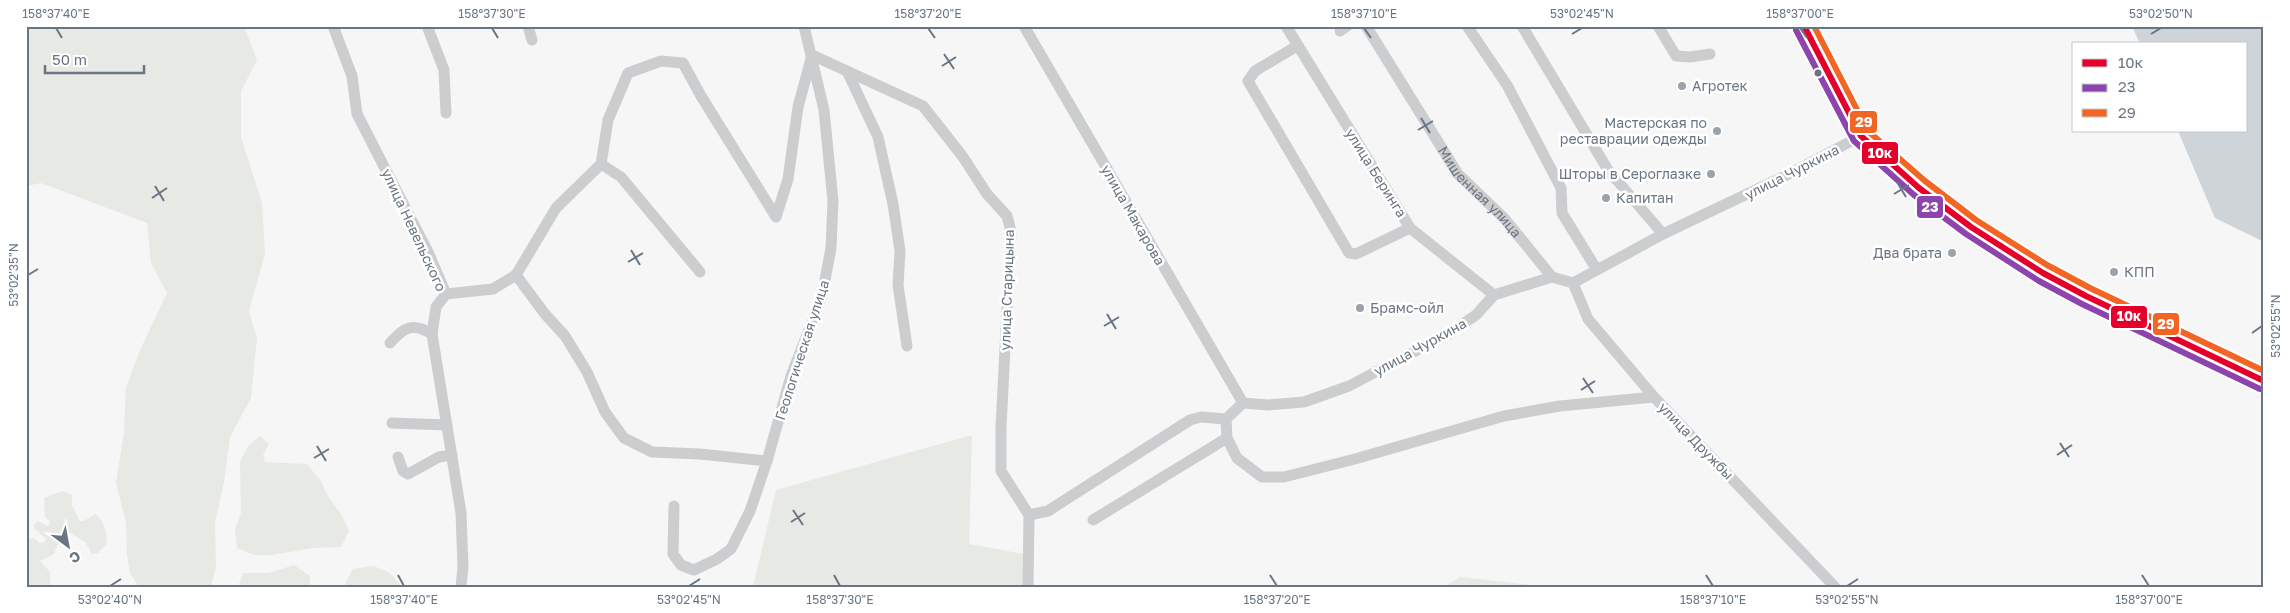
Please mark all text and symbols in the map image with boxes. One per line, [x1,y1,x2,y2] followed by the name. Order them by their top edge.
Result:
[22,6,90,21] text: 158°37'40"E
[458,6,526,21] text: 158°37'30"E
[894,6,962,21] text: 158°37'20"E
[1331,6,1397,21] text: 158°37'10"E
[1550,6,1614,21] text: 53°02'45"N
[1766,6,1834,21] text: 158°37'00"E
[2129,6,2193,21] text: 53°02'50"N
[45,42,144,74] scale bar
[2072,42,2248,132] legend
[52,50,87,68] text: 50 m
[2118,53,2144,71] text: 10к
[1813,68,1823,78] unlabelled marker
[1692,77,1748,94] place label: Агротек
[2118,77,2135,95] text: 23
[1676,80,1688,92] marker: Агротек
[2118,103,2136,121] text: 29
[1849,110,1878,134] line badge: 29
[1855,113,1873,130] text: 29
[1560,114,1707,147] place label: Мастерская по реставрации одежды
[1342,125,1411,220] street label: улица Беринга
[1711,125,1723,137] marker: Мастерская по реставрации одежды
[1742,141,1842,203] street label: улица Чуркина
[1861,141,1899,165] line badge: 10к
[1435,143,1525,241] street label: Мишенная улица
[1868,144,1892,161] text: 10к
[1098,162,1169,268] street label: улица Макарова
[1559,165,1701,182] place label: Шторы в Сероглазке
[379,166,450,294] street label: улица Невельского
[1705,168,1717,180] marker: Шторы в Сероглазке
[1616,189,1674,206] place label: Капитан
[1600,192,1612,204] marker: Капитан
[1916,195,1944,219] line badge: 23
[1921,198,1939,215] text: 23
[996,229,1017,351] street label: улица Старицына
[6,243,21,307] text: 53°02'35"N
[1873,244,1942,261] place label: Два брата
[1946,247,1958,259] marker: Два брата
[2124,263,2155,280] place label: КПП
[2108,266,2120,278] marker: КПП
[771,278,832,422] street label: Геологическая улица
[2268,294,2283,358] text: 53°02'55"N
[1370,299,1444,316] place label: Брамс-ойл
[1354,302,1366,314] marker: Брамс-ойл
[2110,305,2148,329] line badge: 10к
[2117,307,2141,324] text: 10к
[2152,312,2180,336] line badge: 29
[1370,314,1469,379] street label: улица Чуркина
[2157,315,2175,332] text: 29
[1655,399,1737,483] street label: улица Дружбы
[42,520,92,570] north arrow
[66,548,84,567] text: С
[78,592,142,607] text: 53°02'40"N
[370,592,438,607] text: 158°37'40"E
[657,592,721,607] text: 53°02'45"N
[806,592,874,607] text: 158°37'30"E
[1243,592,1311,607] text: 158°37'20"E
[1680,592,1746,607] text: 158°37'10"E
[1815,592,1879,607] text: 53°02'55"N
[2115,592,2183,607] text: 158°37'00"E

